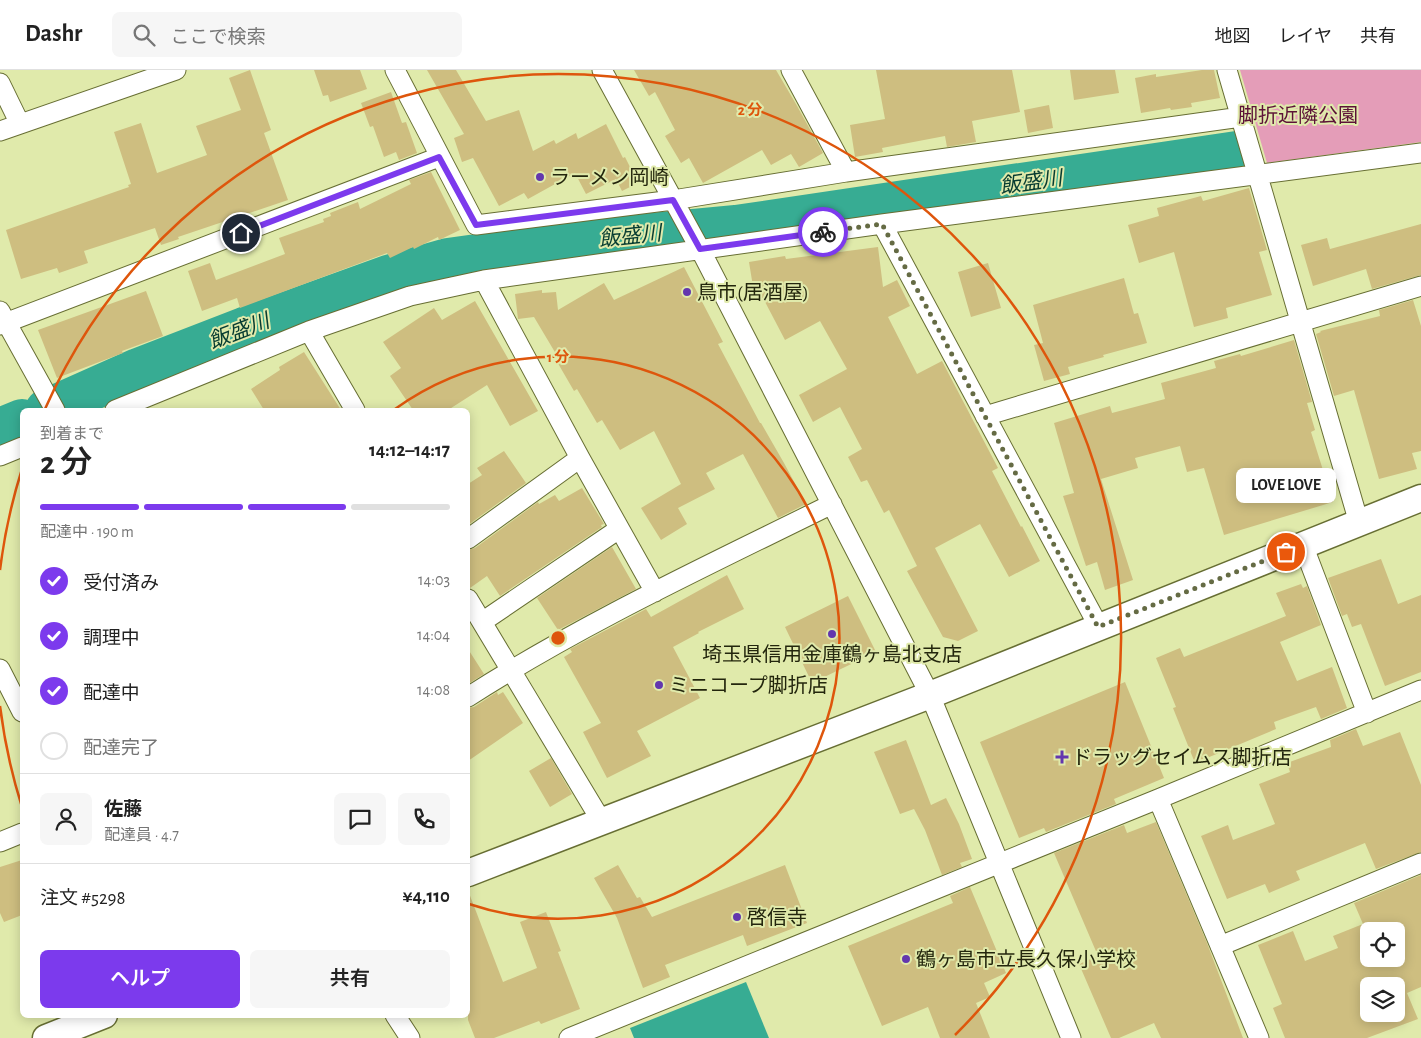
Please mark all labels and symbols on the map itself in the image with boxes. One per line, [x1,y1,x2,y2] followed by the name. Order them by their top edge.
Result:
[738,102,762,118] text: 2 分
[1238,105,1358,126] park label: 脚折近隣公園
[998,166,1066,197] water label: 飯盛川
[550,167,669,188] place label: ラーメン岡崎
[534,171,546,183] marker: ラーメン岡崎
[798,207,848,257] courier
[220,212,262,254] pin
[598,222,664,250] water label: 飯盛川
[697,282,809,303] place label: 鳥市(居酒屋)
[681,286,693,298] marker: 鳥市(居酒屋)
[206,309,274,353] water label: 飯盛川
[547,349,569,365] text: 1 分
[1236,467,1336,502] callout: LOVE LOVE
[1265,531,1307,573] pin
[826,628,838,640] marker: 埼玉県信用金庫鶴ヶ島北支店
[549,629,567,647] centre of rings
[702,643,962,665] place label: 埼玉県信用金庫鶴ヶ島北支店
[669,675,828,696] place label: ミニコープ脚折店
[653,679,665,691] marker: ミニコープ脚折店
[1072,747,1292,768] place label: ドラッグセイムス脚折店
[1056,751,1068,763] marker: ドラッグセイムス脚折店
[747,907,807,928] place label: 啓信寺
[731,911,743,923] marker: 啓信寺
[916,948,1136,970] place label: 鶴ヶ島市立長久保小学校
[900,953,912,965] marker: 鶴ヶ島市立長久保小学校

